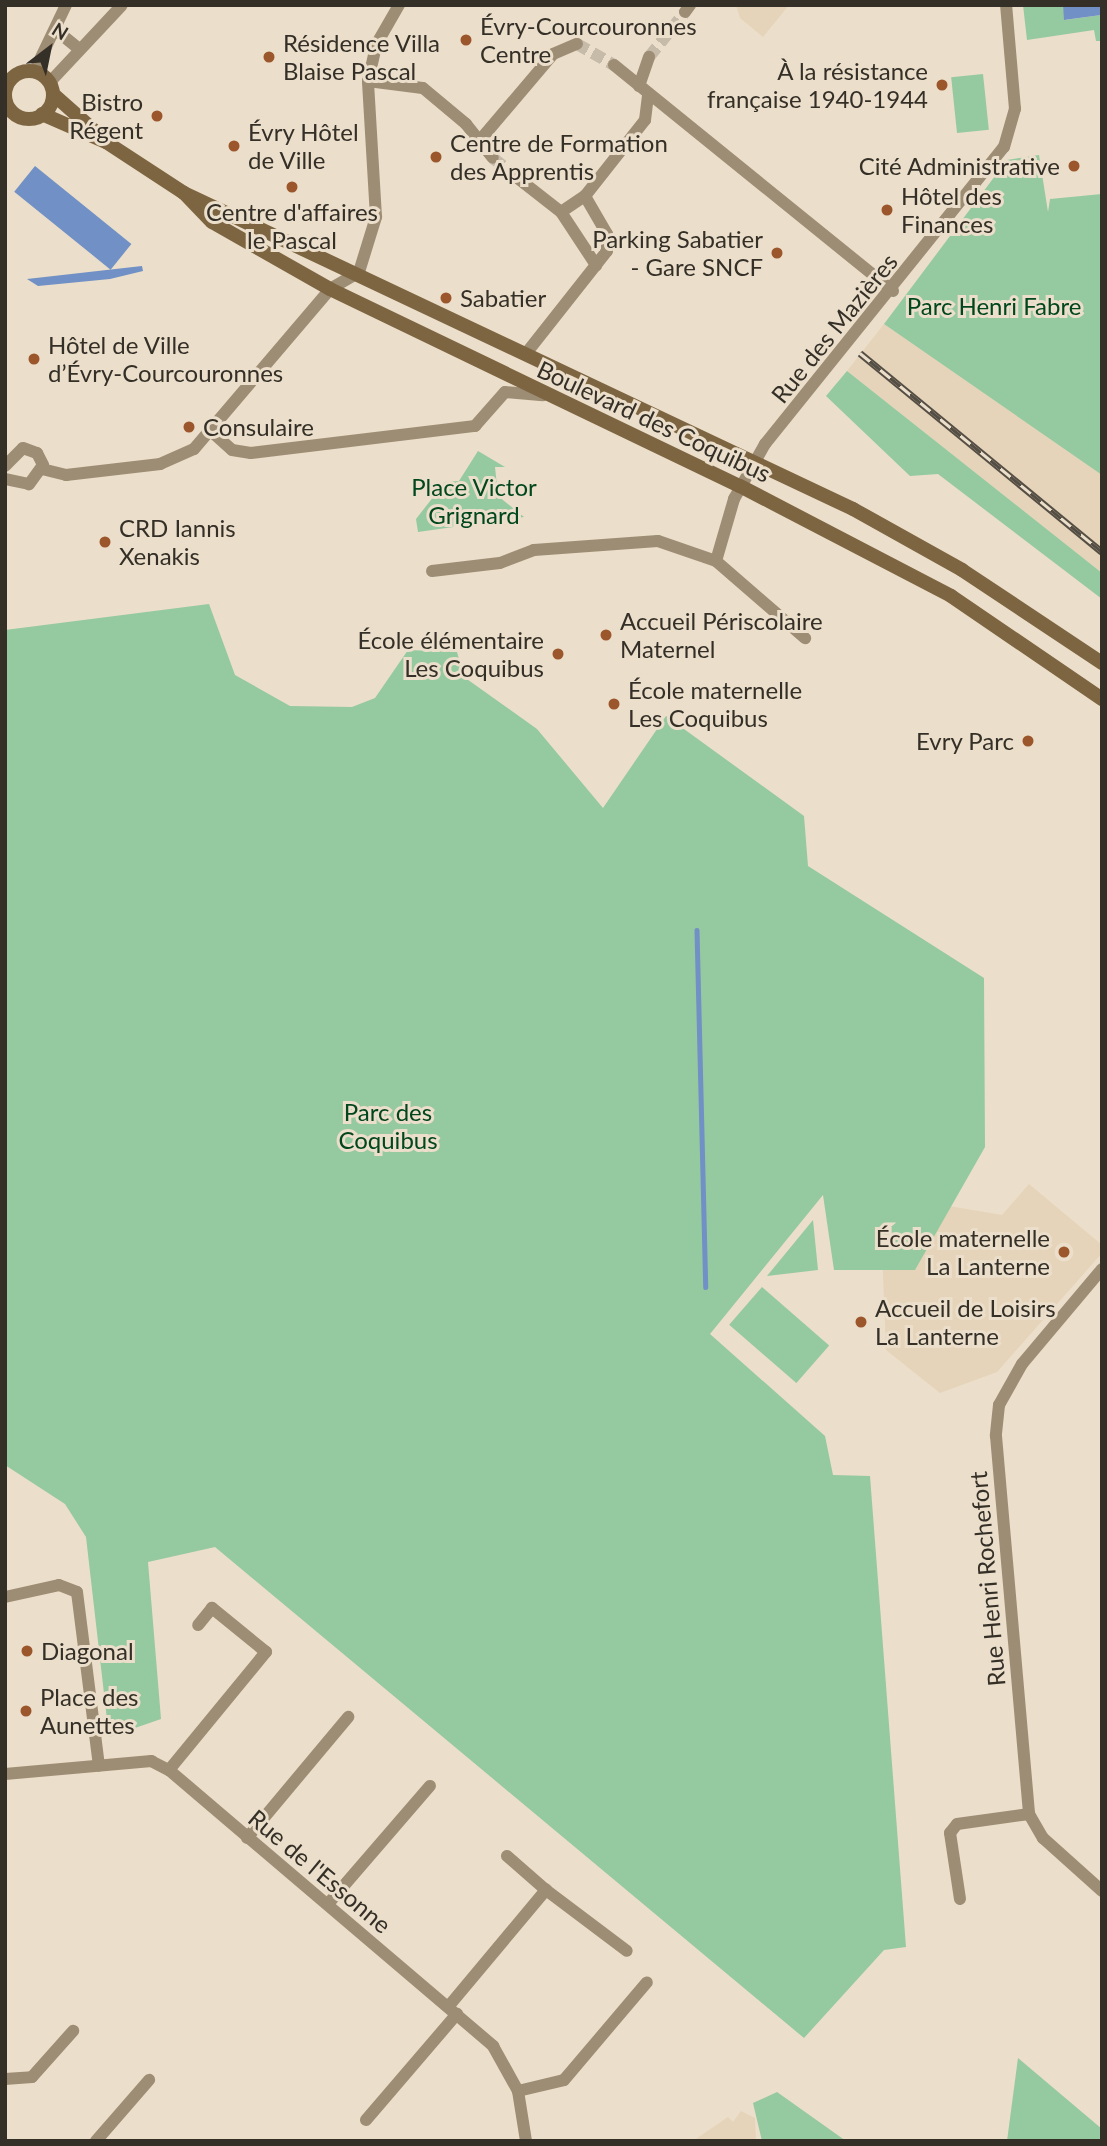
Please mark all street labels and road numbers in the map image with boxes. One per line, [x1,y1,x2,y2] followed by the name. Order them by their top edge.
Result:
[765,248,903,408] street label: Rue des Mazières
[533,354,775,488] street label: Boulevard des Coquibus
[963,1470,1011,1688] street label: Rue Henri Rochefort
[243,1803,397,1939] street label: Rue de l'Essonne

